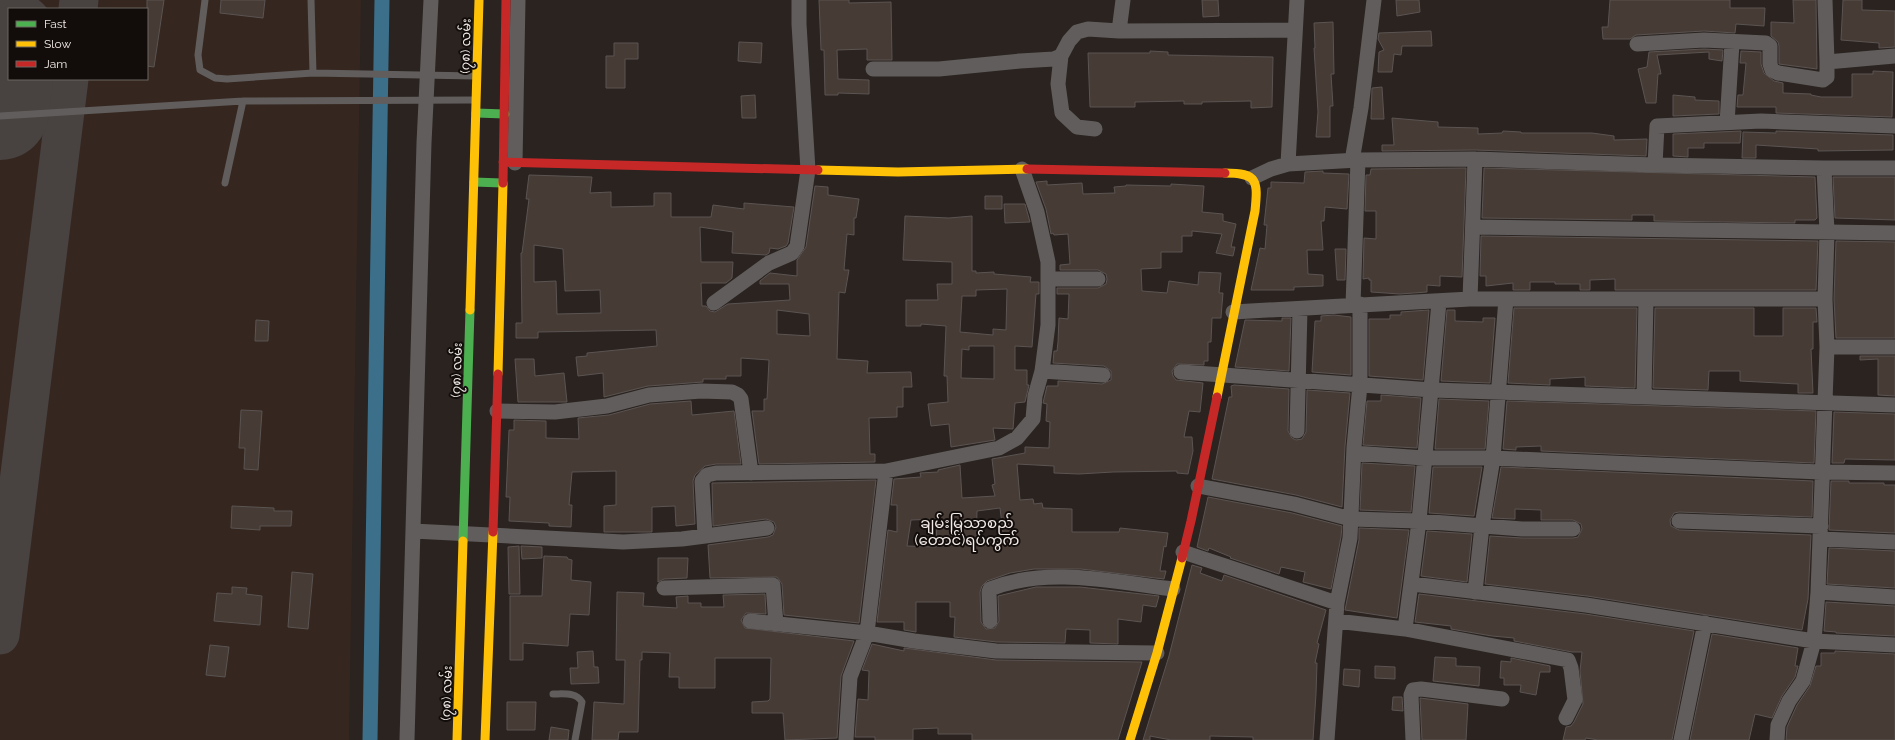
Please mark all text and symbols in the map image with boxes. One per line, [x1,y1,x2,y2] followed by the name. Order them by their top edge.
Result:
[8,8,148,80] legend
[44,17,67,31] text: Fast
[457,18,476,74] street label: (၇၈) လမ်း
[44,37,71,51] text: Slow
[44,57,67,71] text: Jam
[447,342,468,398] street label: (၇၈) လမ်း
[915,513,1020,552] district label: ချမ်းမြသာစည် (တောင်)ရပ်ကွက်
[437,665,458,721] street label: (၇၈) လမ်း

